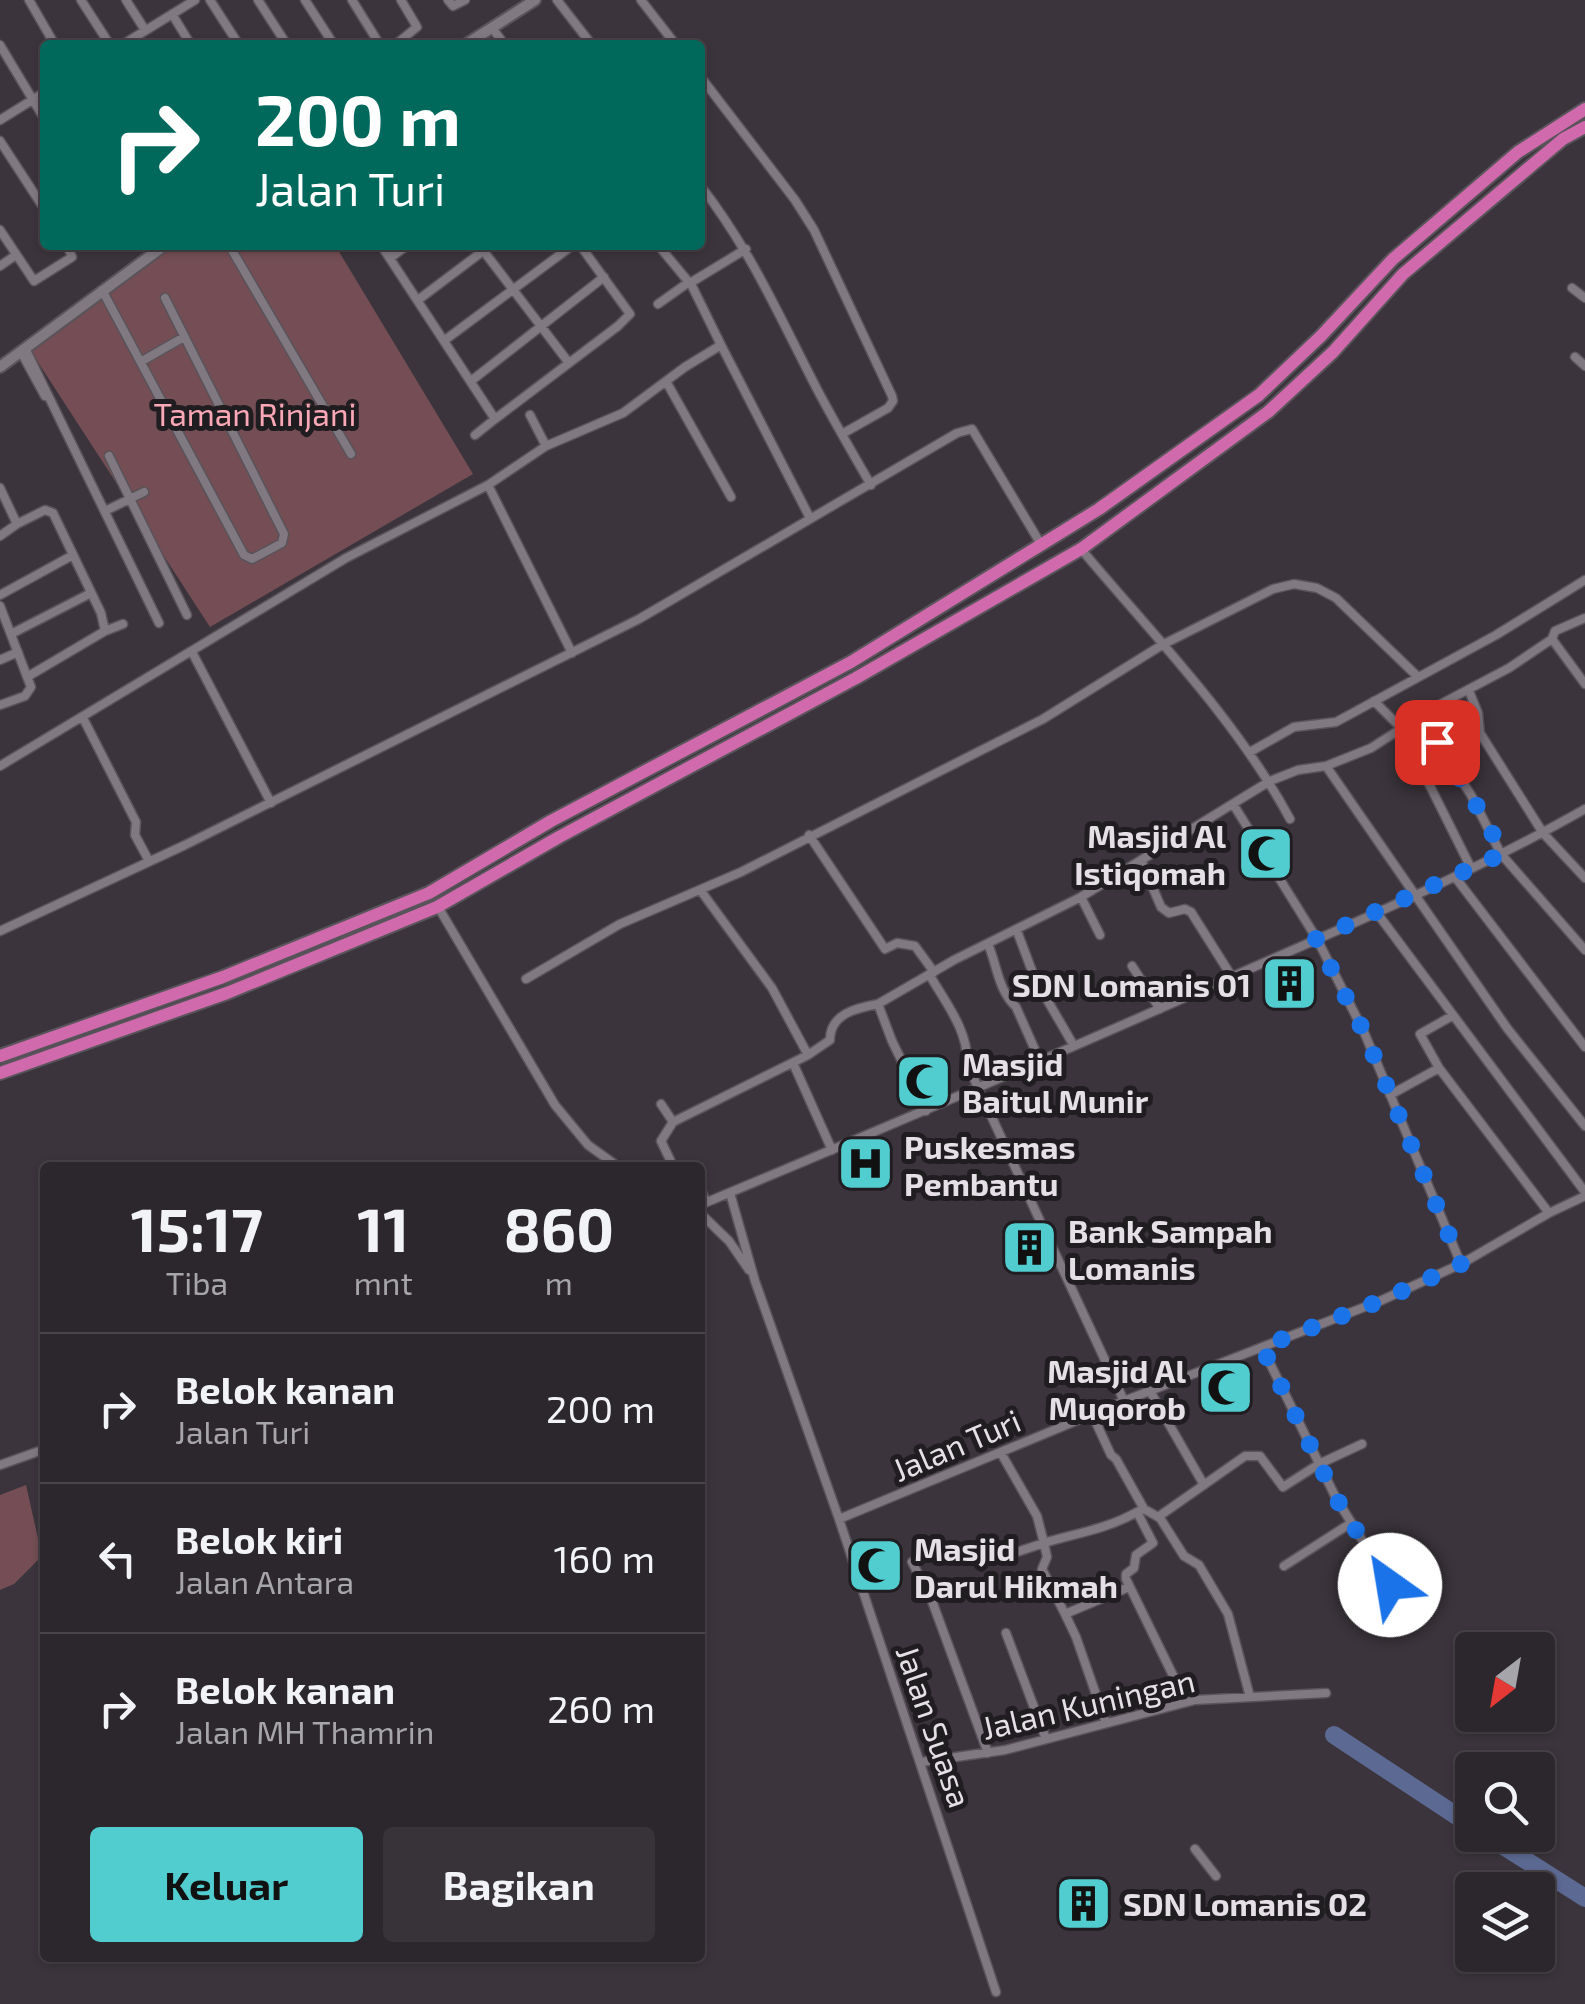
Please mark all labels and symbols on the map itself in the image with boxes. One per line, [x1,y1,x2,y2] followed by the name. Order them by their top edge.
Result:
[154,394,356,433] park label: Taman Rinjani
[1395,700,1480,785] pin
[1074,816,1226,891] place label: Masjid Al Istiqomah
[1235,823,1295,883] mosque icon: Masjid Al Istiqomah
[1260,954,1320,1014] building icon: SDN Lomanis 01
[1012,965,1251,1003] place label: SDN Lomanis 01
[962,1044,1149,1119] place label: Masjid Baitul Munir
[893,1051,953,1111] mosque icon: Masjid Baitul Munir
[904,1127,1076,1202] place label: Puskesmas Pembantu
[835,1134,895,1194] hospital icon: Puskesmas Pembantu
[1068,1211,1272,1286] place label: Bank Sampah Lomanis
[999,1218,1059,1278] building icon: Bank Sampah Lomanis
[1047,1351,1186,1426] place label: Masjid Al Muqorob
[1195,1358,1255,1418] mosque icon: Masjid Al Muqorob
[886,1400,1026,1488] street label: Jalan Turi
[914,1529,1118,1604] place label: Masjid Darul Hikmah
[1338,1533,1442,1637] position arrow
[845,1536,905,1596] mosque icon: Masjid Darul Hikmah
[1455,1632,1555,1732] north arrow
[890,1640,980,1812] street label: Jalan Suasa
[978,1660,1198,1746] street label: Jalan Kuningan
[1054,1873,1114,1933] building icon: SDN Lomanis 02
[1123,1884,1367,1922] place label: SDN Lomanis 02

